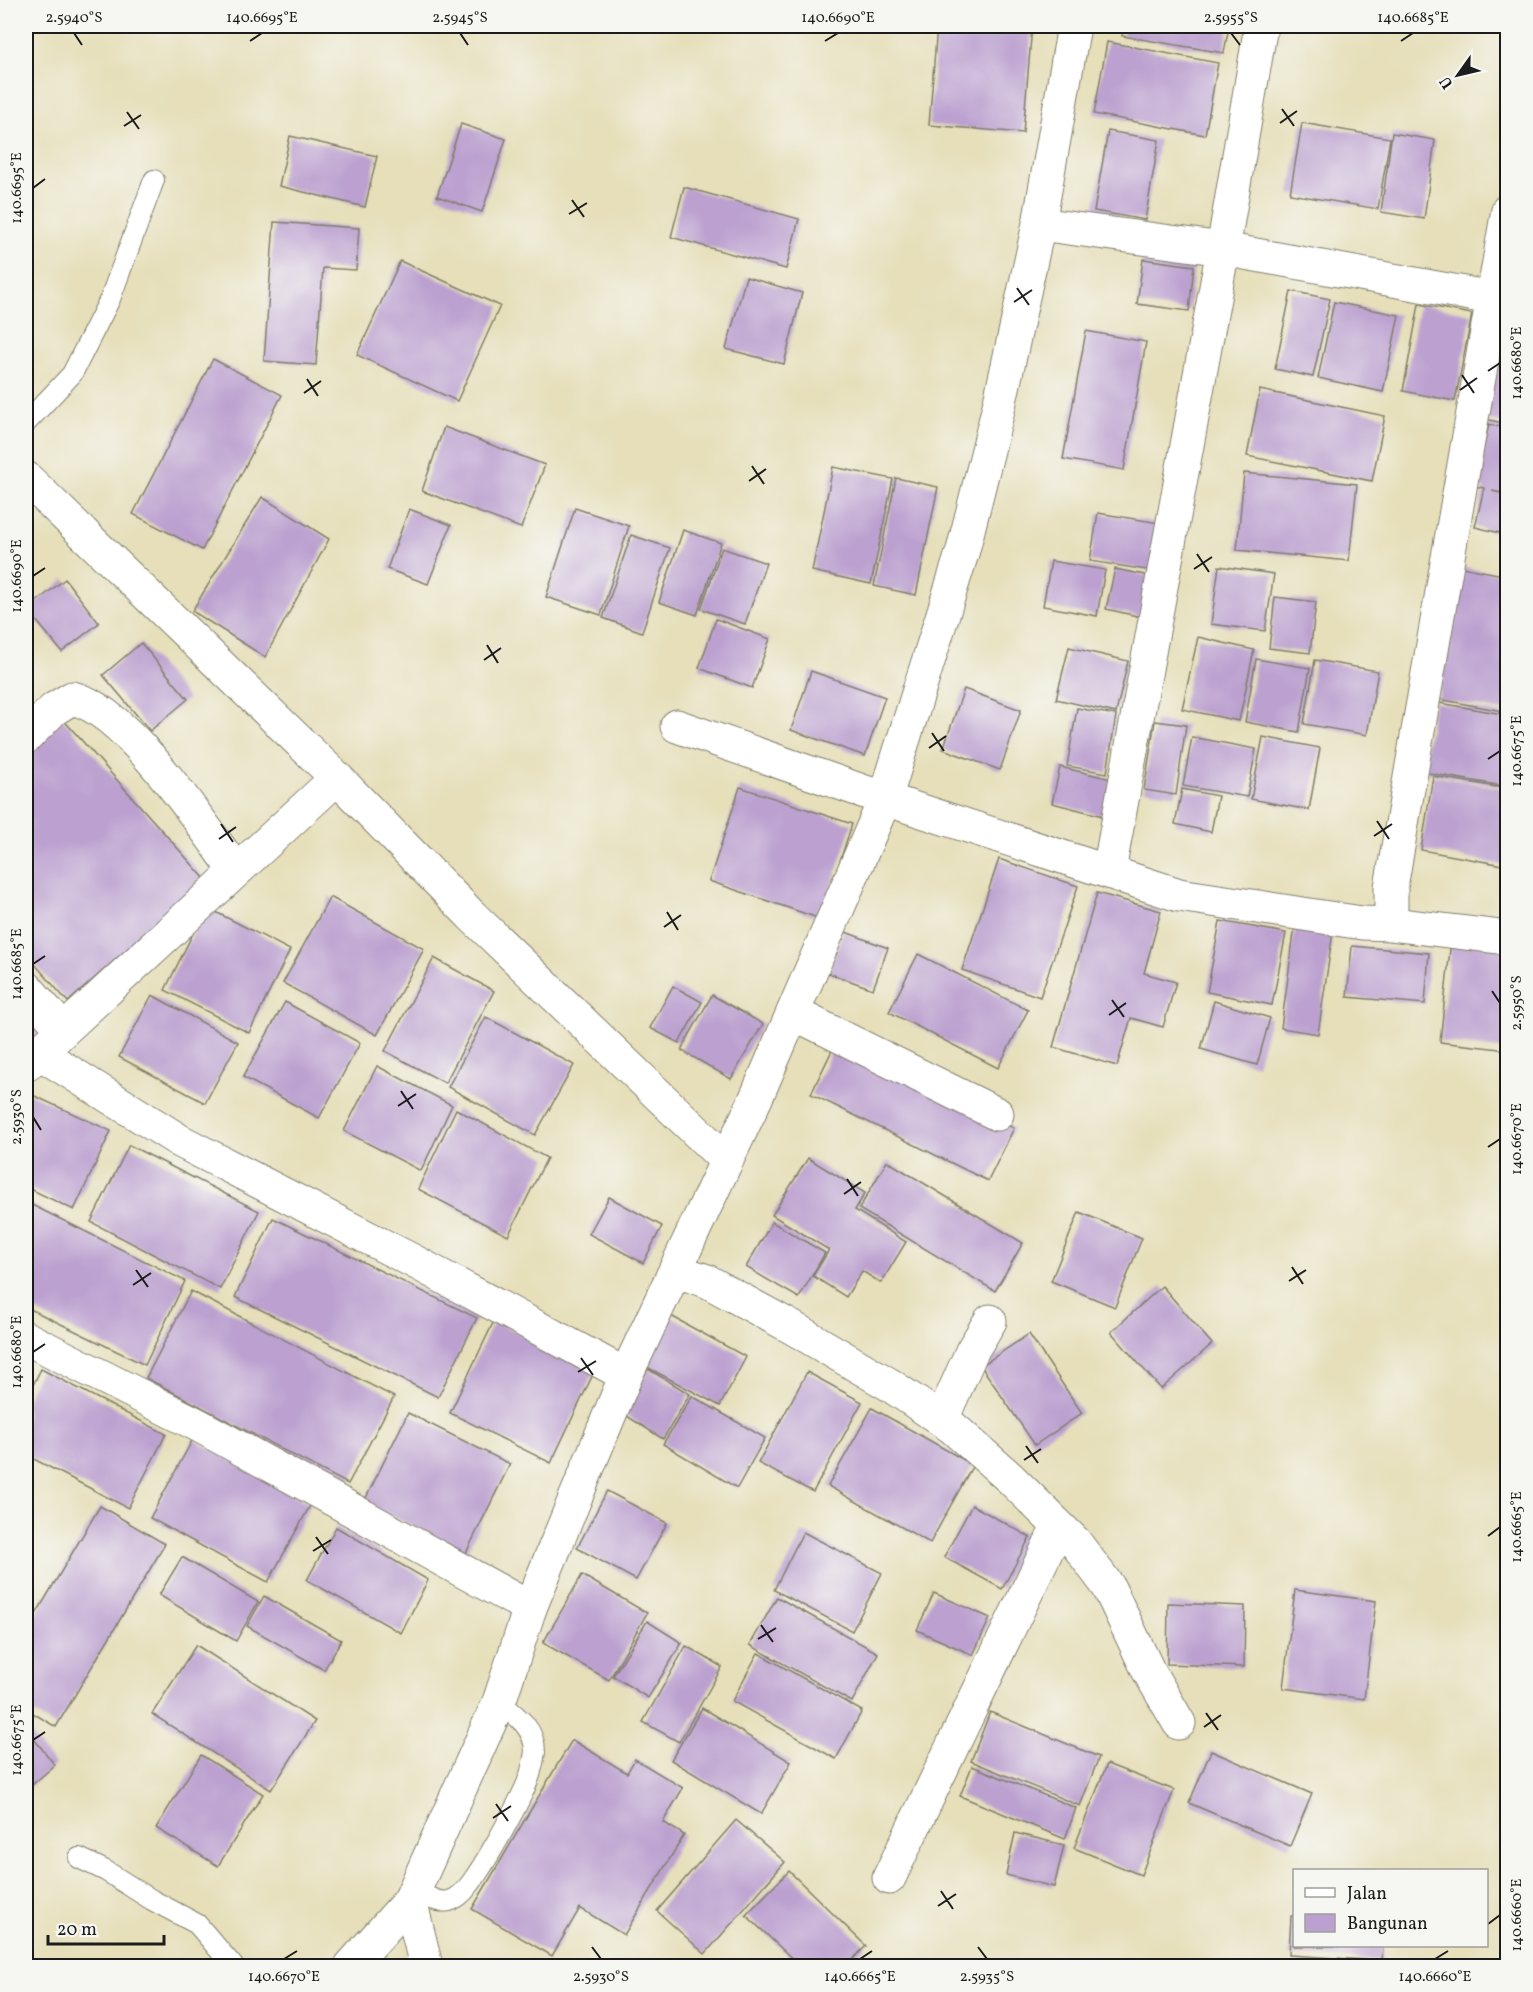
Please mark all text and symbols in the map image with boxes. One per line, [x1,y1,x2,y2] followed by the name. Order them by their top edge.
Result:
[45,8,103,29] text: 2.5940°S
[226,8,298,29] text: 140.6695°E
[432,8,488,29] text: 2.5945°S
[801,8,875,29] text: 140.6690°E
[1204,8,1258,29] text: 2.5955°S
[1377,8,1449,29] text: 140.6685°E
[1428,45,1488,105] north arrow
[1435,72,1459,93] text: U
[7,152,28,224] text: 140.6695°E
[1507,326,1528,400] text: 140.6680°E
[7,539,28,613] text: 140.6690°E
[1507,715,1528,787] text: 140.6675°E
[7,928,28,1000] text: 140.6685°E
[1507,975,1528,1031] text: 2.5950°S
[7,1089,28,1145] text: 2.5930°S
[1507,1103,1528,1175] text: 140.6670°E
[7,1315,28,1389] text: 140.6680°E
[1507,1491,1528,1563] text: 140.6665°E
[7,1704,28,1776] text: 140.6675°E
[1293,1869,1488,1947] legend
[1507,1878,1528,1952] text: 140.6660°E
[1347,1882,1387,1907] text: Jalan
[48,1908,164,1946] scale bar
[1347,1912,1428,1937] text: Bangunan
[57,1918,97,1943] text: 20 m
[248,1967,320,1988] text: 140.6670°E
[573,1967,629,1988] text: 2.5930°S
[824,1967,896,1988] text: 140.6665°E
[960,1967,1014,1988] text: 2.5935°S
[1398,1967,1472,1988] text: 140.6660°E

